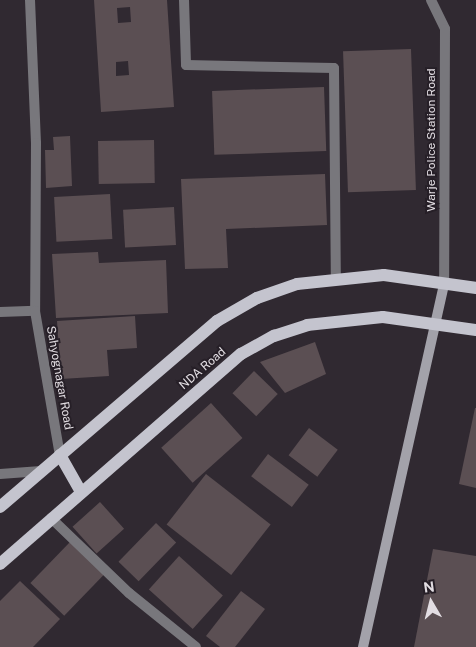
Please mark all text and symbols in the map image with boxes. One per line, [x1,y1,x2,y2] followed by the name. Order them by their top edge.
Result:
[425,68,439,212] street label: Warje Police Station Road
[43,325,75,431] street label: Sahyognagar Road
[177,345,229,393] street label: NDA Road
[406,577,456,627] north arrow
[422,578,435,596] text: N

